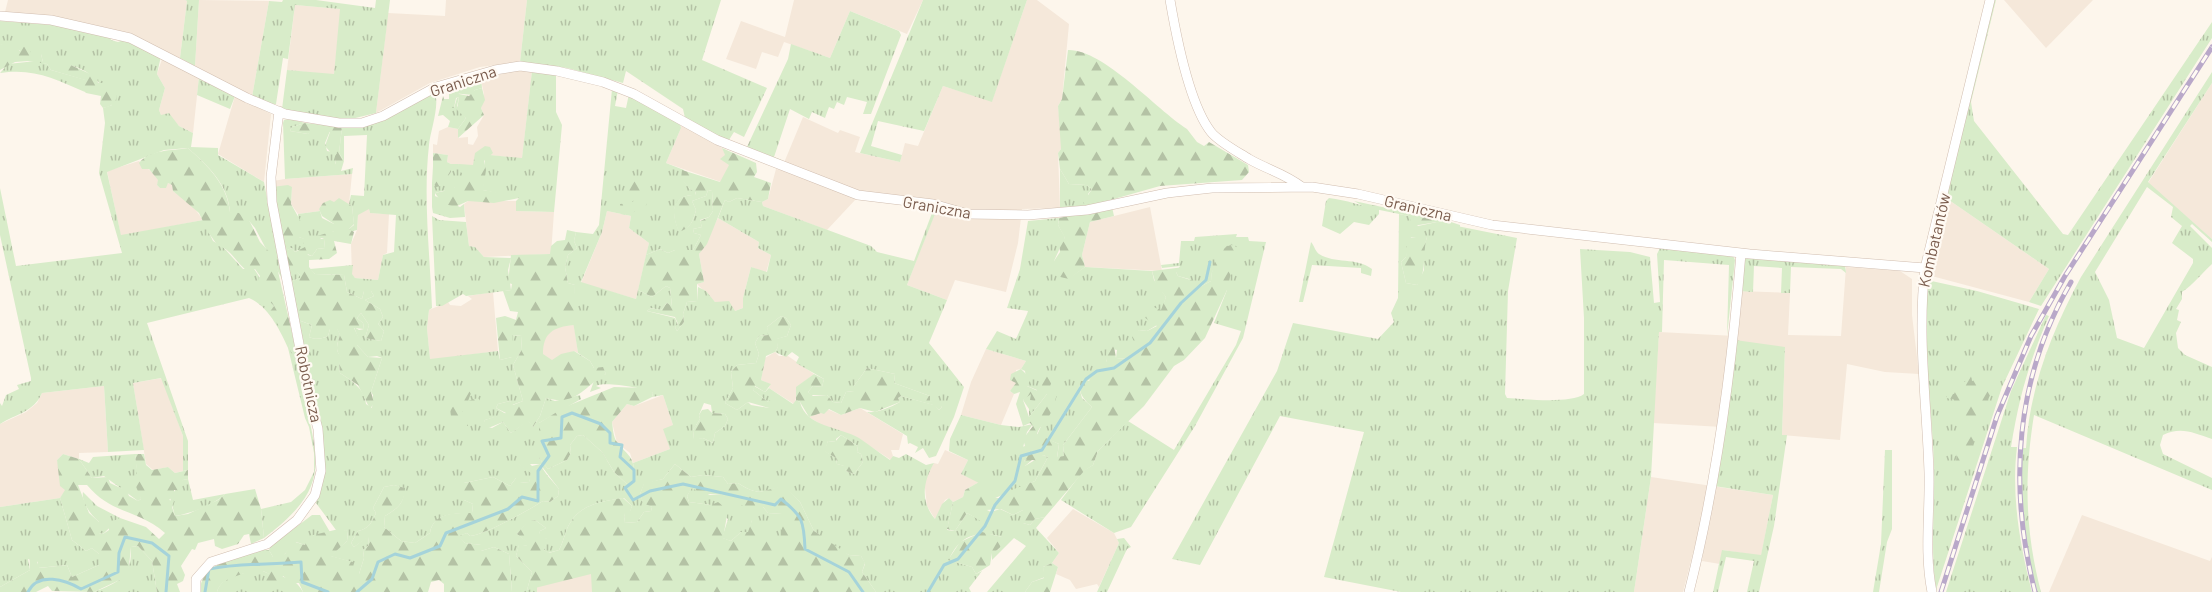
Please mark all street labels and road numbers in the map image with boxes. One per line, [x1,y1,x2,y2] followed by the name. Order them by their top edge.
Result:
[427,61,498,100] street label: Graniczna
[1913,190,1954,289] street label: Kombatantów
[902,191,973,222] street label: Graniczna
[1382,191,1454,225] street label: Graniczna
[292,344,327,424] street label: Robotnicza

